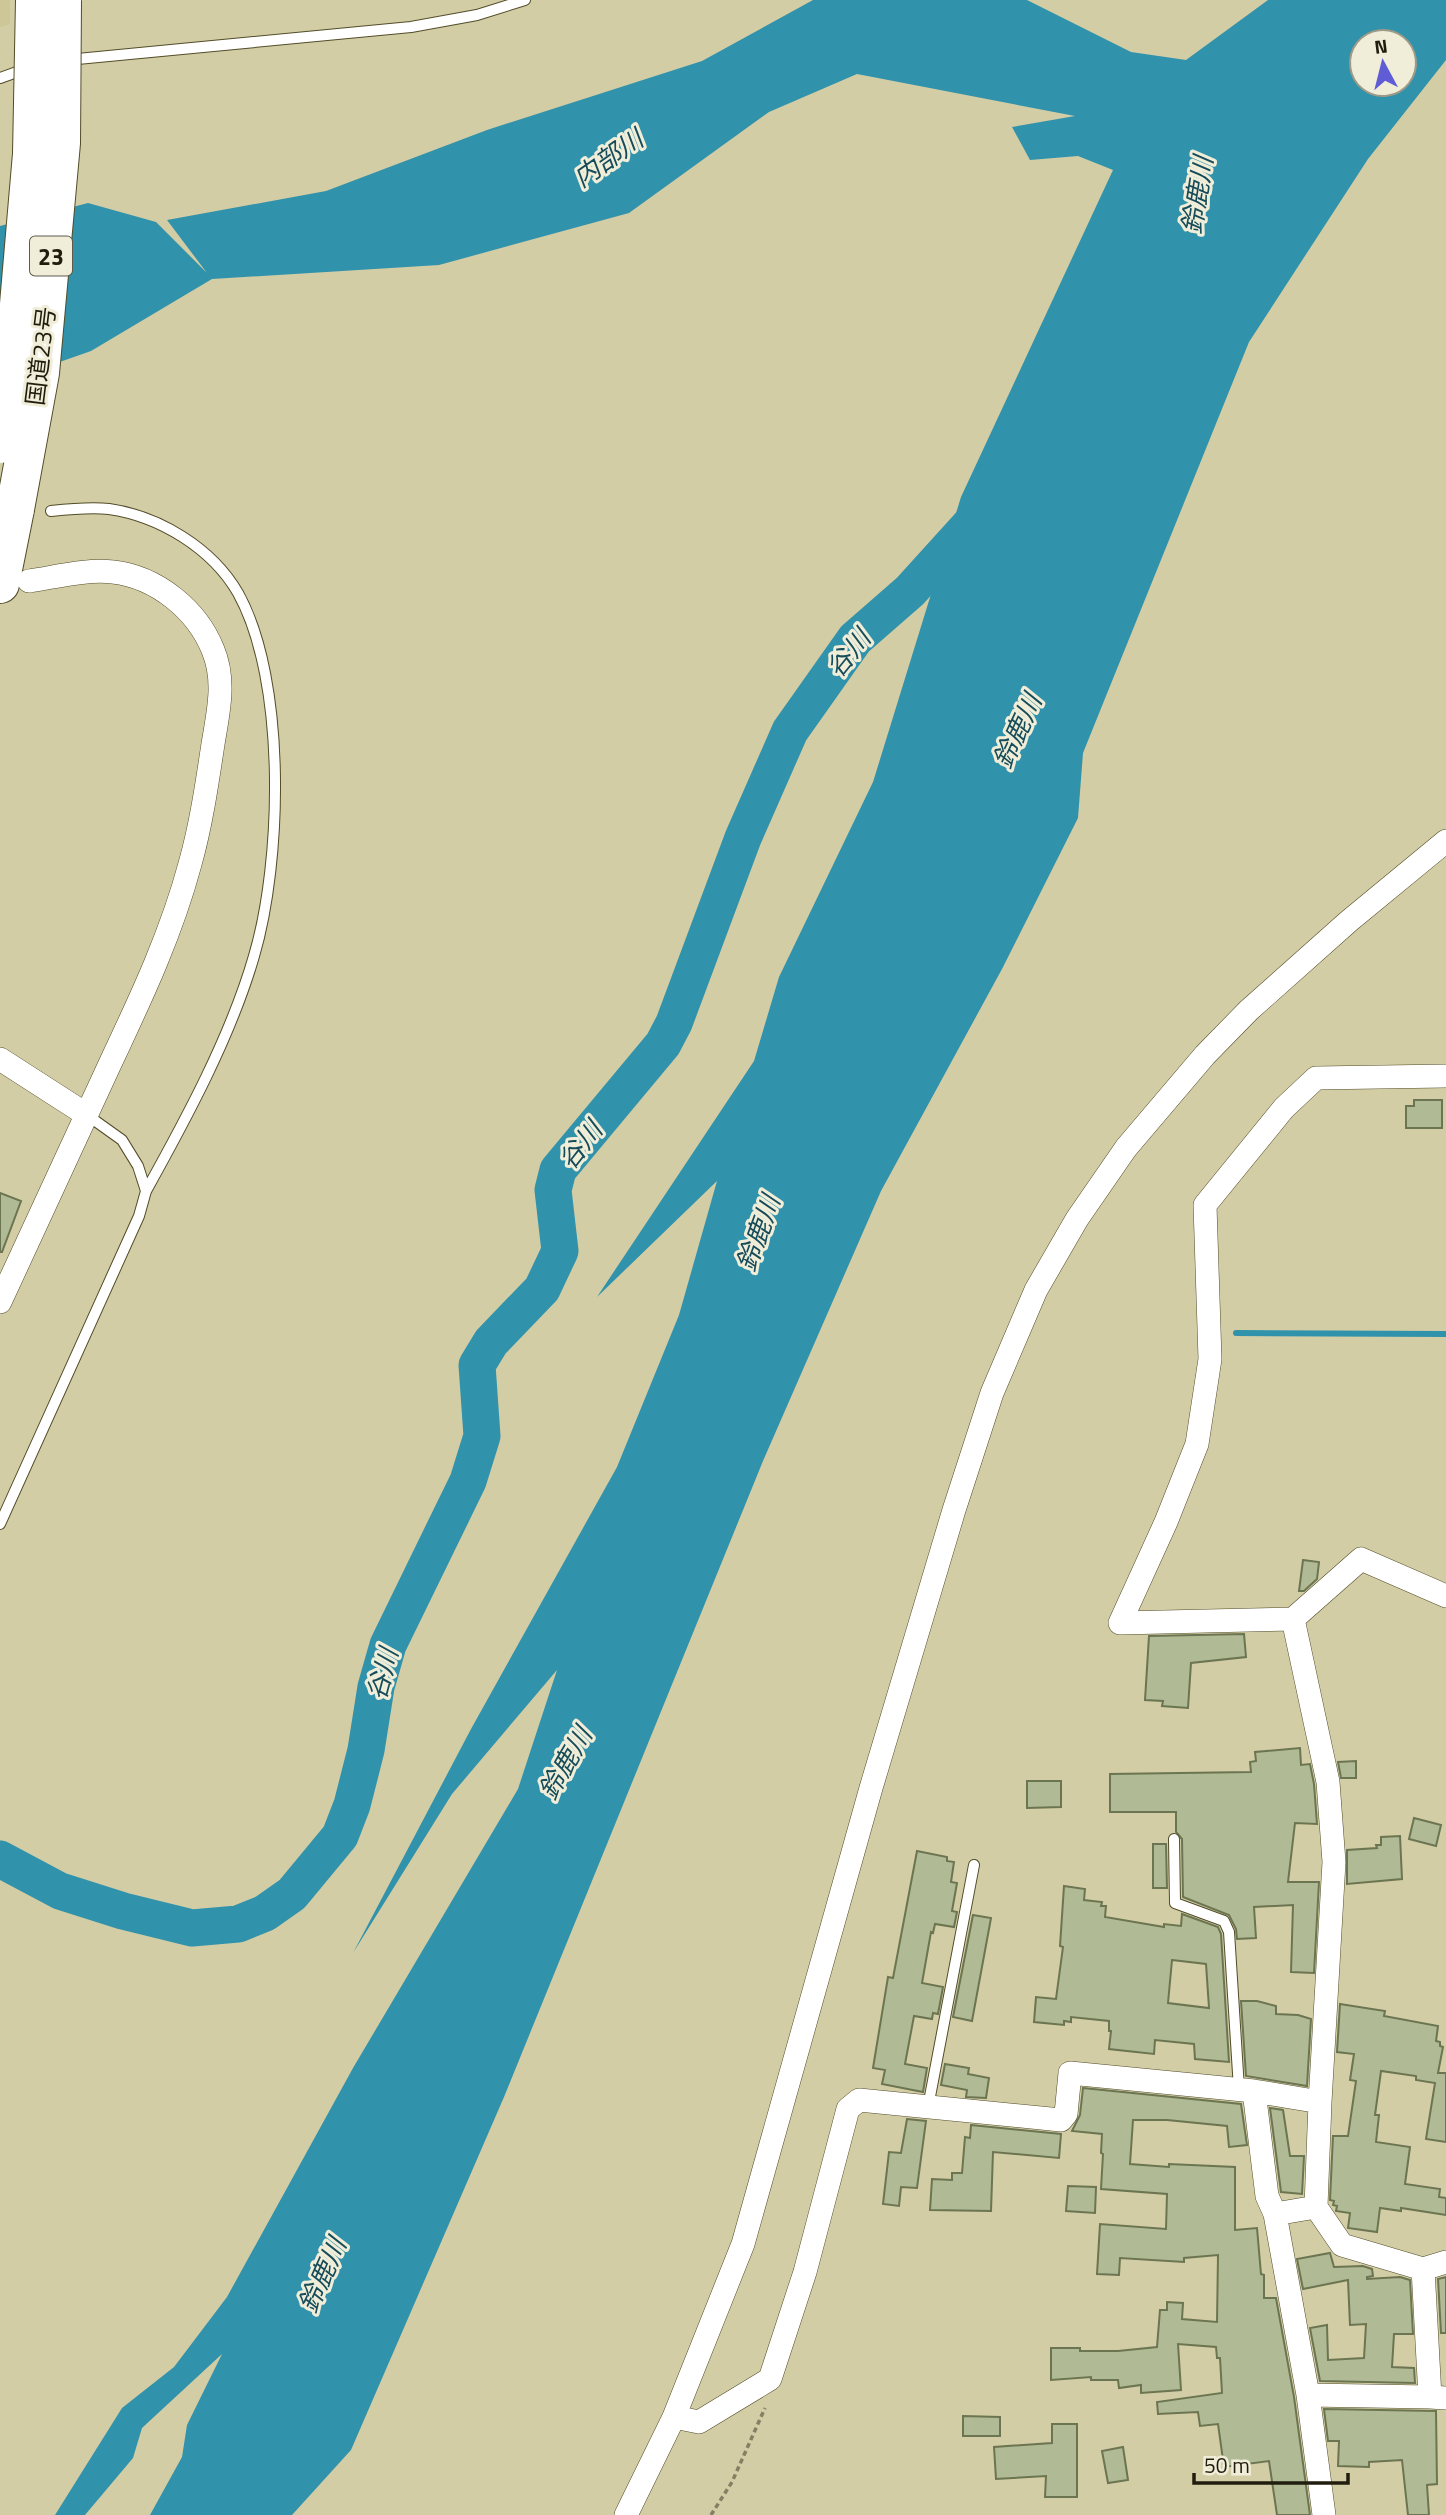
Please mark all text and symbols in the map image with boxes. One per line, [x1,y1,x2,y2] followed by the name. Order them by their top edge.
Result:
[1348,28,1418,98] north arrow
[1373,30,1389,61] text: N
[565,118,654,196] water label: 内部川
[1172,150,1223,237] water label: 鈴鹿川
[30,236,72,276] road number: 23
[16,305,64,407] street label: 国道23号
[816,618,881,685] water label: 谷川
[983,685,1052,775] water label: 鈴鹿川
[549,1110,613,1177] water label: 谷川
[726,1187,791,1276] water label: 鈴鹿川
[356,1641,408,1704] water label: 谷川
[529,1717,603,1807] water label: 鈴鹿川
[288,2229,357,2319] water label: 鈴鹿川
[1194,2442,1348,2486] scale bar
[1204,2449,1250,2481] text: 50 m

